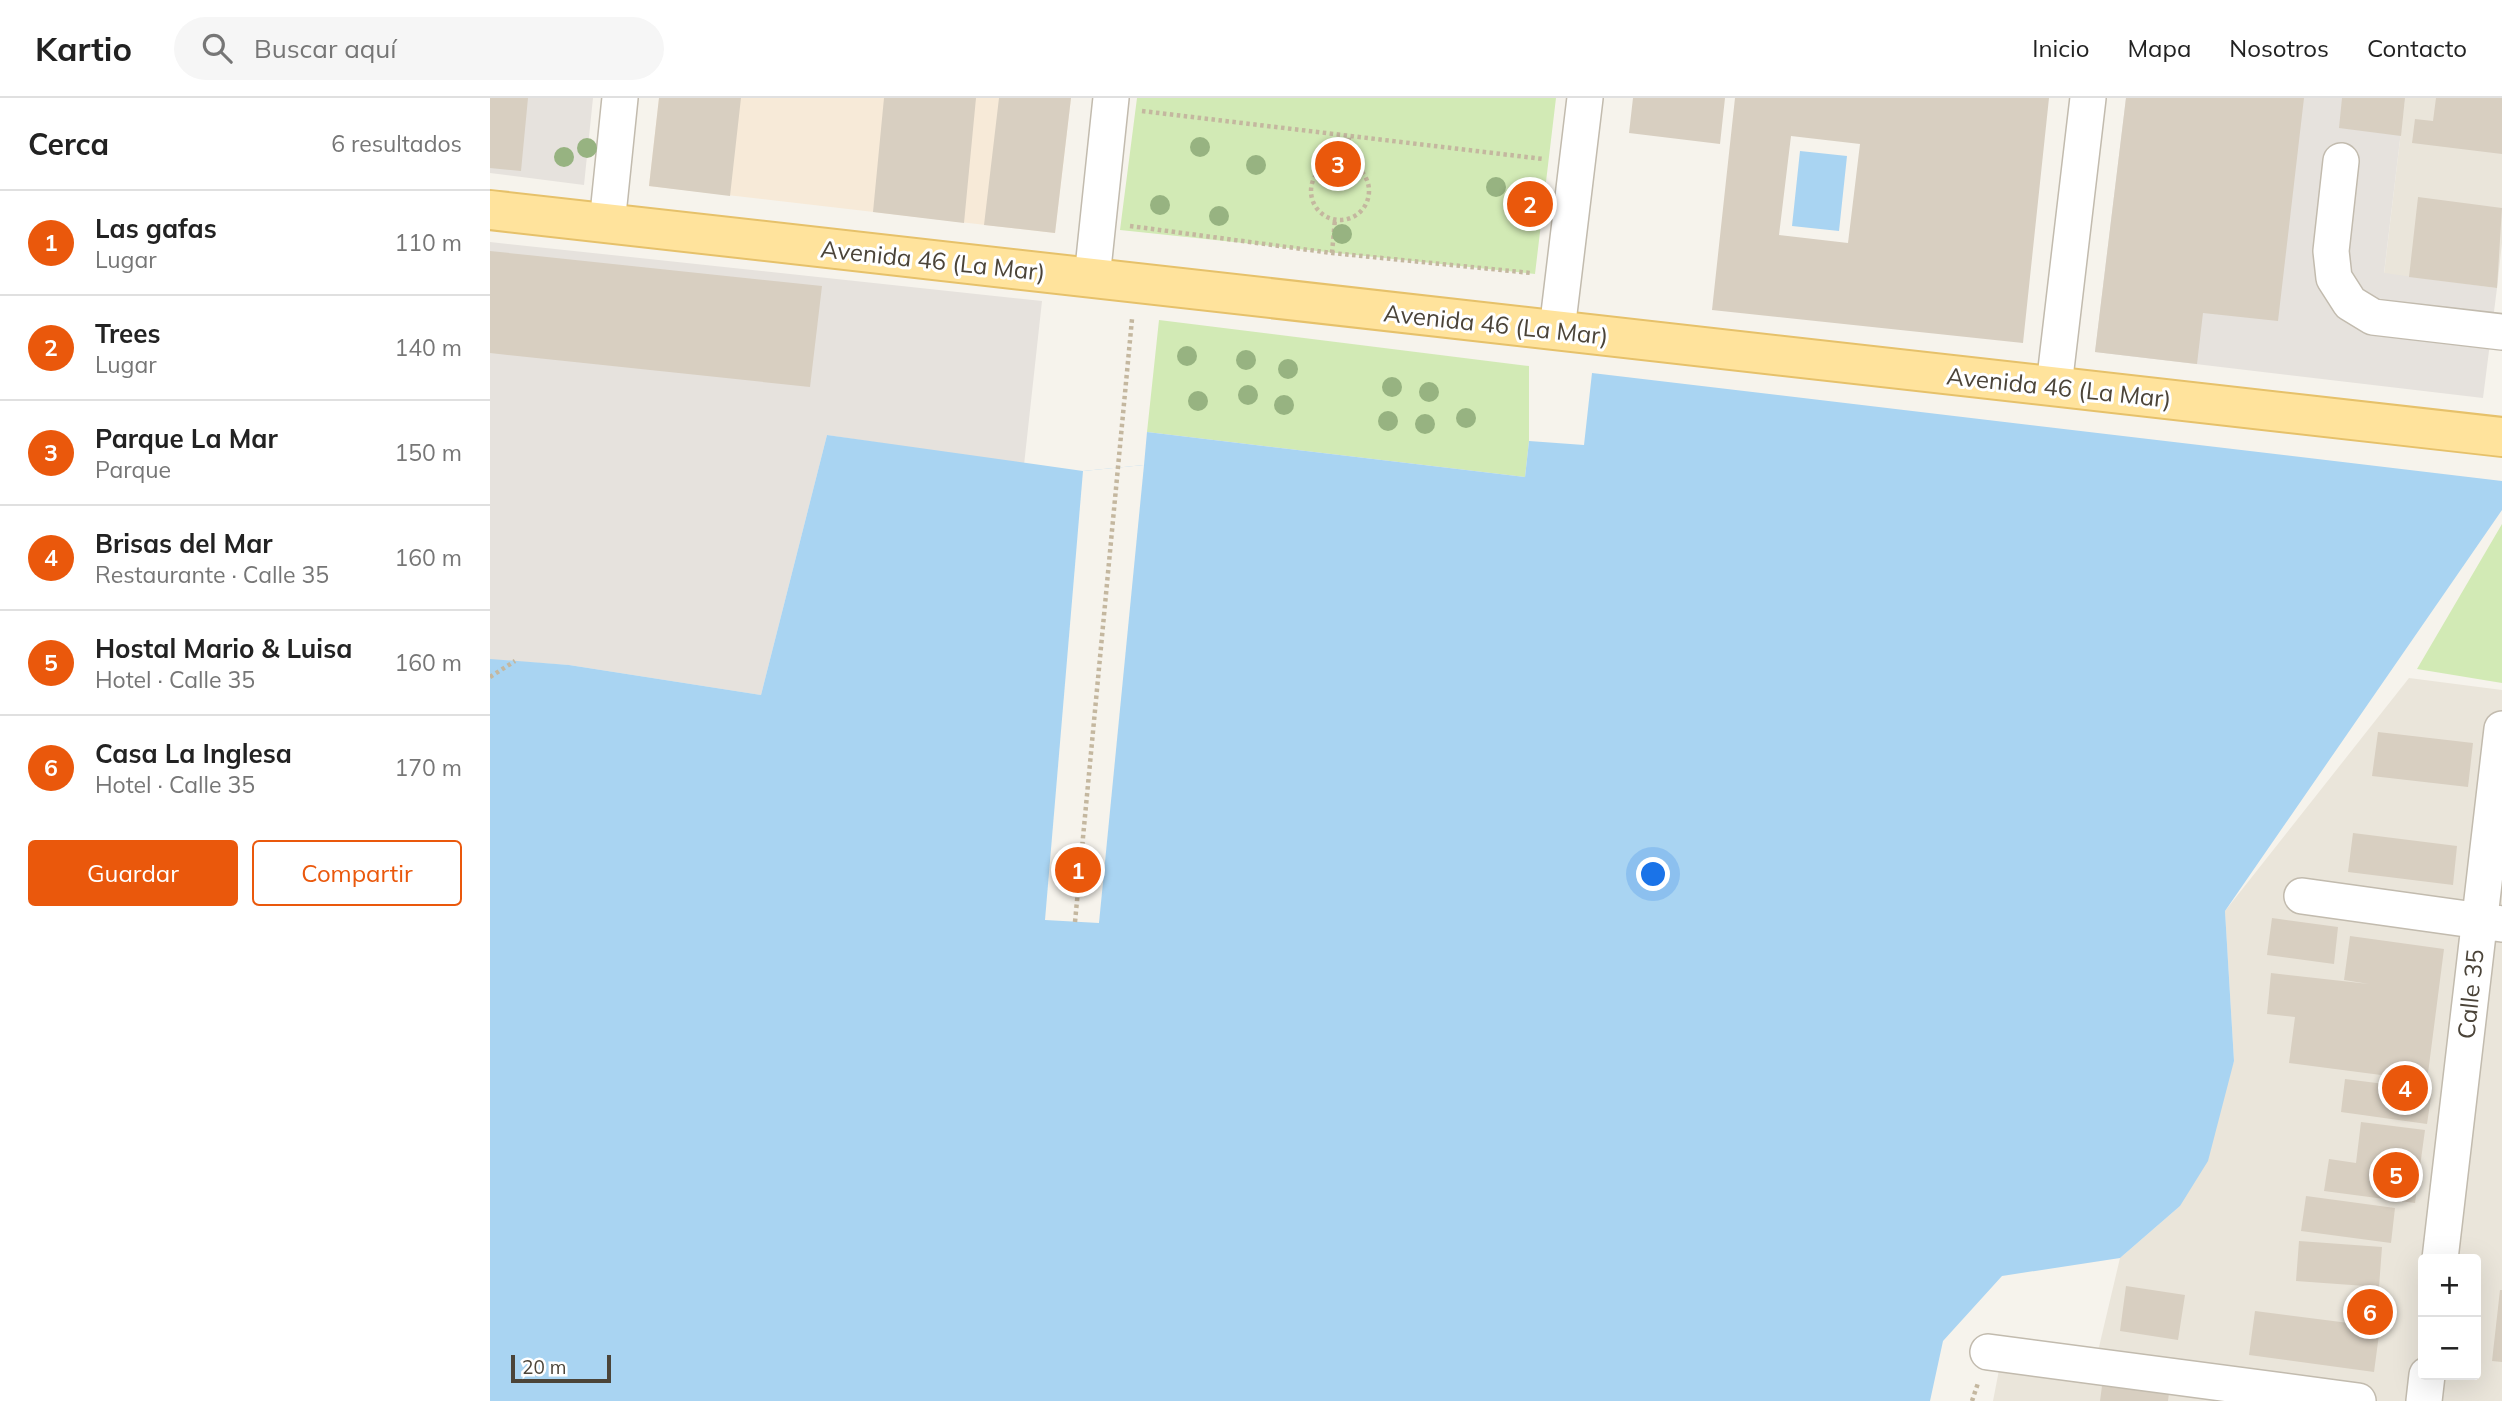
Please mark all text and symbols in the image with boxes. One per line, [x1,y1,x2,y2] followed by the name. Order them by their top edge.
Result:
[174,17,664,80] search box
[35,28,132,69] text: Kartio
[198,29,236,67] icon: search
[254,32,397,65] text: Buscar aquí
[2032,33,2089,63] text: Inicio
[2127,33,2191,63] text: Mapa
[2229,33,2329,63] text: Nosotros
[2367,33,2467,63] text: Contacto
[28,125,109,163] text: Cerca
[331,129,462,158] text: 6 resultados
[1315,138,1361,190] pin: 3
[1507,178,1553,230] pin: 2
[95,212,217,245] text: Las gafas
[44,228,58,257] text: 1
[394,228,462,257] text: 110 m
[819,233,1047,287] street label: Avenida 46 (La Mar)
[95,245,157,274] text: Lugar
[1382,297,1610,351] street label: Avenida 46 (La Mar)
[95,317,161,350] text: Trees
[44,333,58,362] text: 2
[394,333,462,362] text: 140 m
[95,350,157,379] text: Lugar
[1945,360,2173,414] street label: Avenida 46 (La Mar)
[95,422,278,455] text: Parque La Mar
[44,438,58,467] text: 3
[394,438,462,467] text: 150 m
[95,455,171,484] text: Parque
[95,527,272,560] text: Brisas del Mar
[44,543,58,572] text: 4
[394,543,462,572] text: 160 m
[95,560,329,589] text: Restaurante · Calle 35
[95,632,352,665] text: Hostal Mario & Luisa
[44,648,58,677] text: 5
[394,648,462,677] text: 160 m
[95,665,255,694] text: Hotel · Calle 35
[95,737,292,770] text: Casa La Inglesa
[44,753,58,782] text: 6
[394,753,462,782] text: 170 m
[95,770,255,799] text: Hotel · Calle 35
[28,840,238,906] button: Guardar
[252,840,462,906] button: Compartir
[1055,844,1101,896] pin: 1
[1636,857,1670,891] your location
[2450,948,2490,1040] street label: Calle 35
[2382,1062,2428,1114] pin: 4
[2373,1149,2419,1201] pin: 5
[2418,1254,2481,1380] map controls
[2418,1254,2481,1317] button: +
[2347,1286,2393,1338] pin: 6
[2418,1317,2481,1380] button: −
[511,1352,611,1384] scale bar
[522,1355,566,1379] text: 20 m

